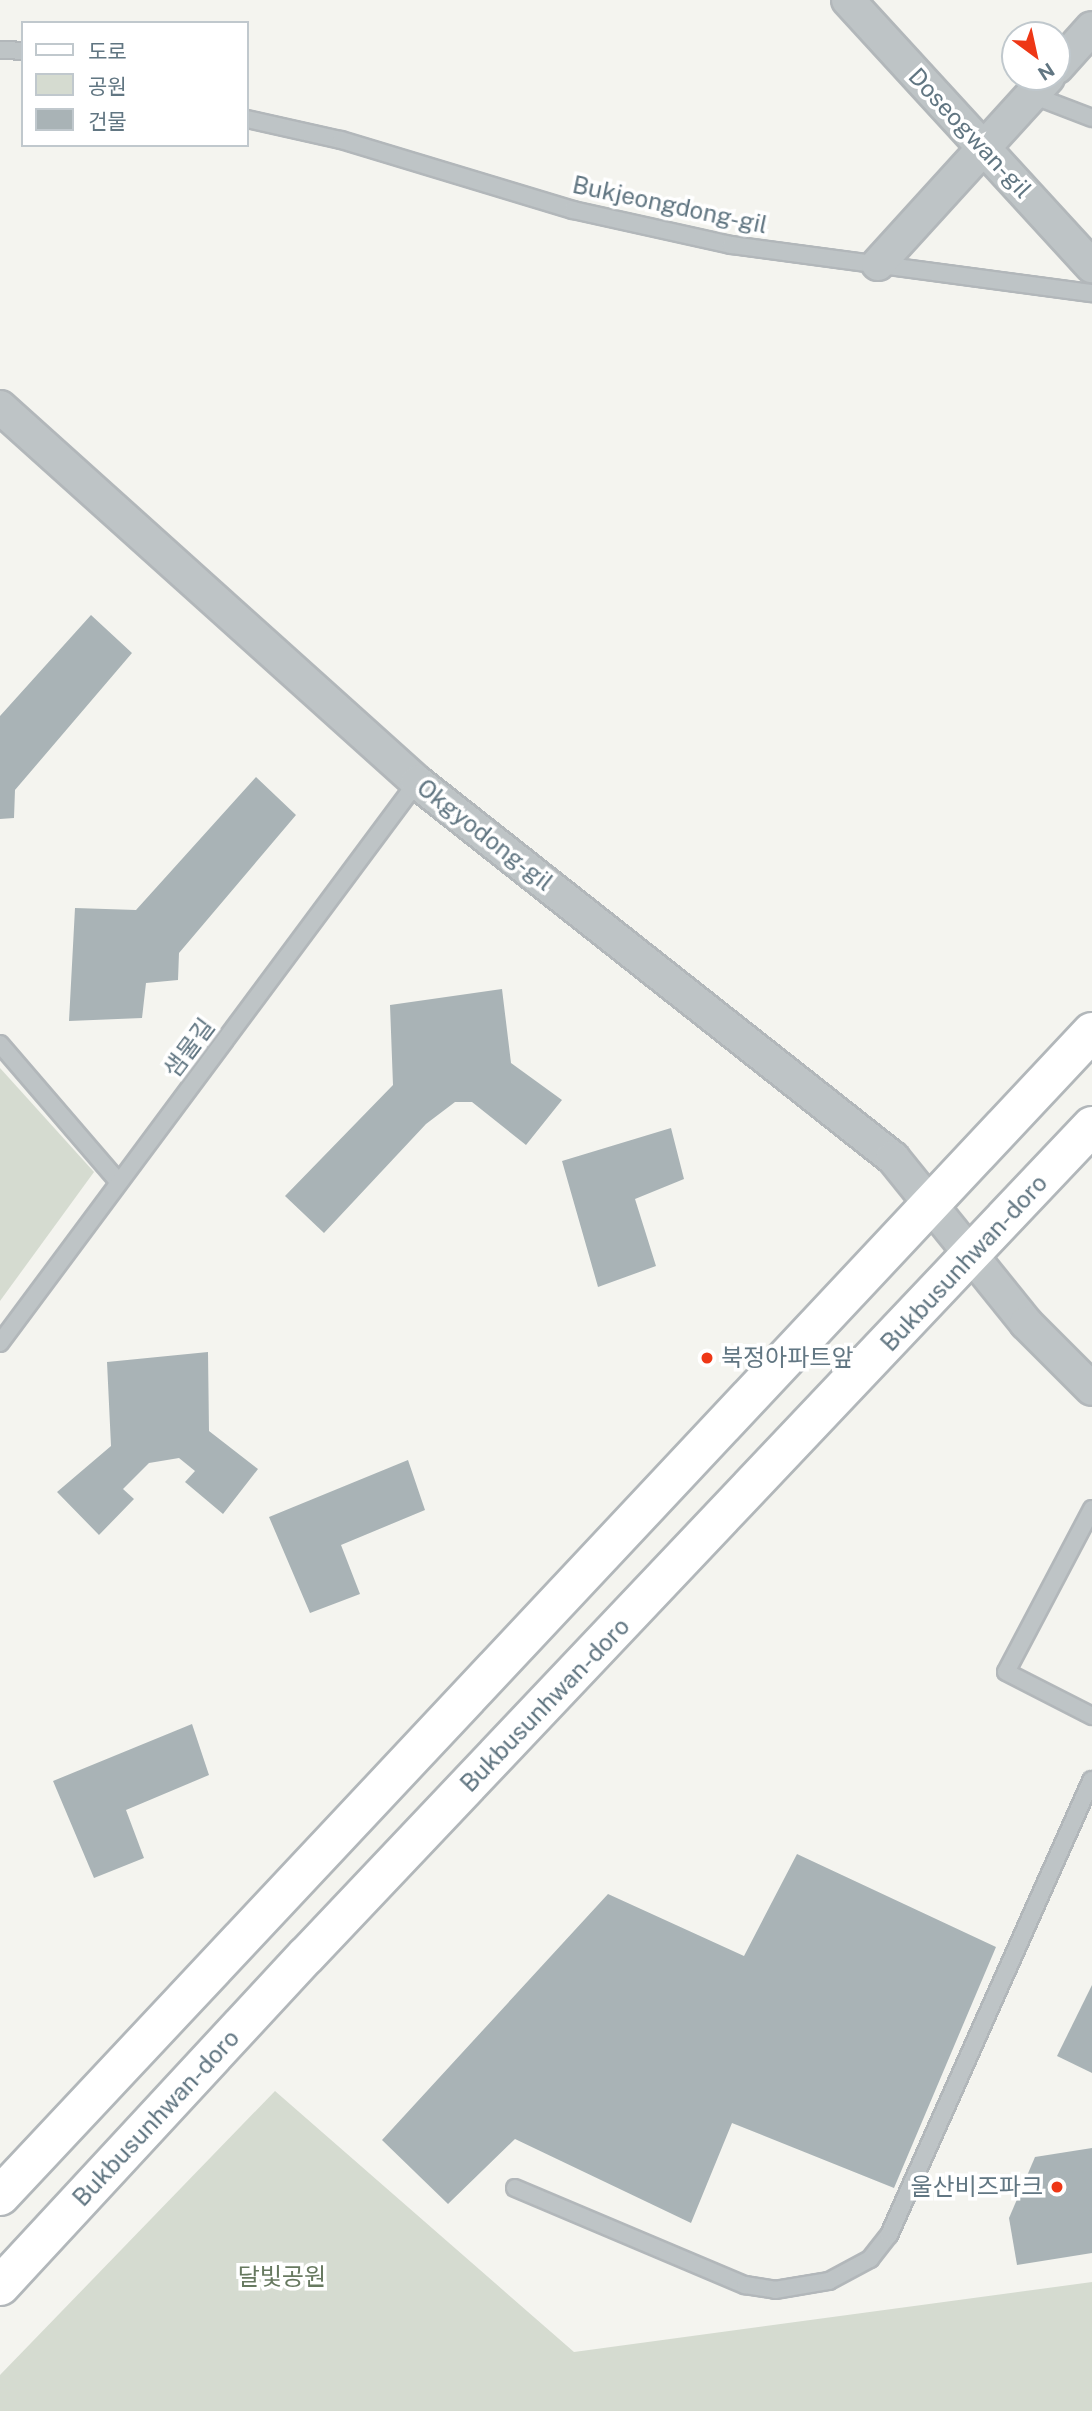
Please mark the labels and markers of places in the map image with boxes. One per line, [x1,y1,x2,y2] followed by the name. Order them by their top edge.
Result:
[721,1344,853,1372] place label: 북정아파트앞
[699,1350,715,1366] marker: 북정아파트앞
[911,2173,1043,2201] place label: 울산비즈파크
[1049,2179,1065,2195] marker: 울산비즈파크

